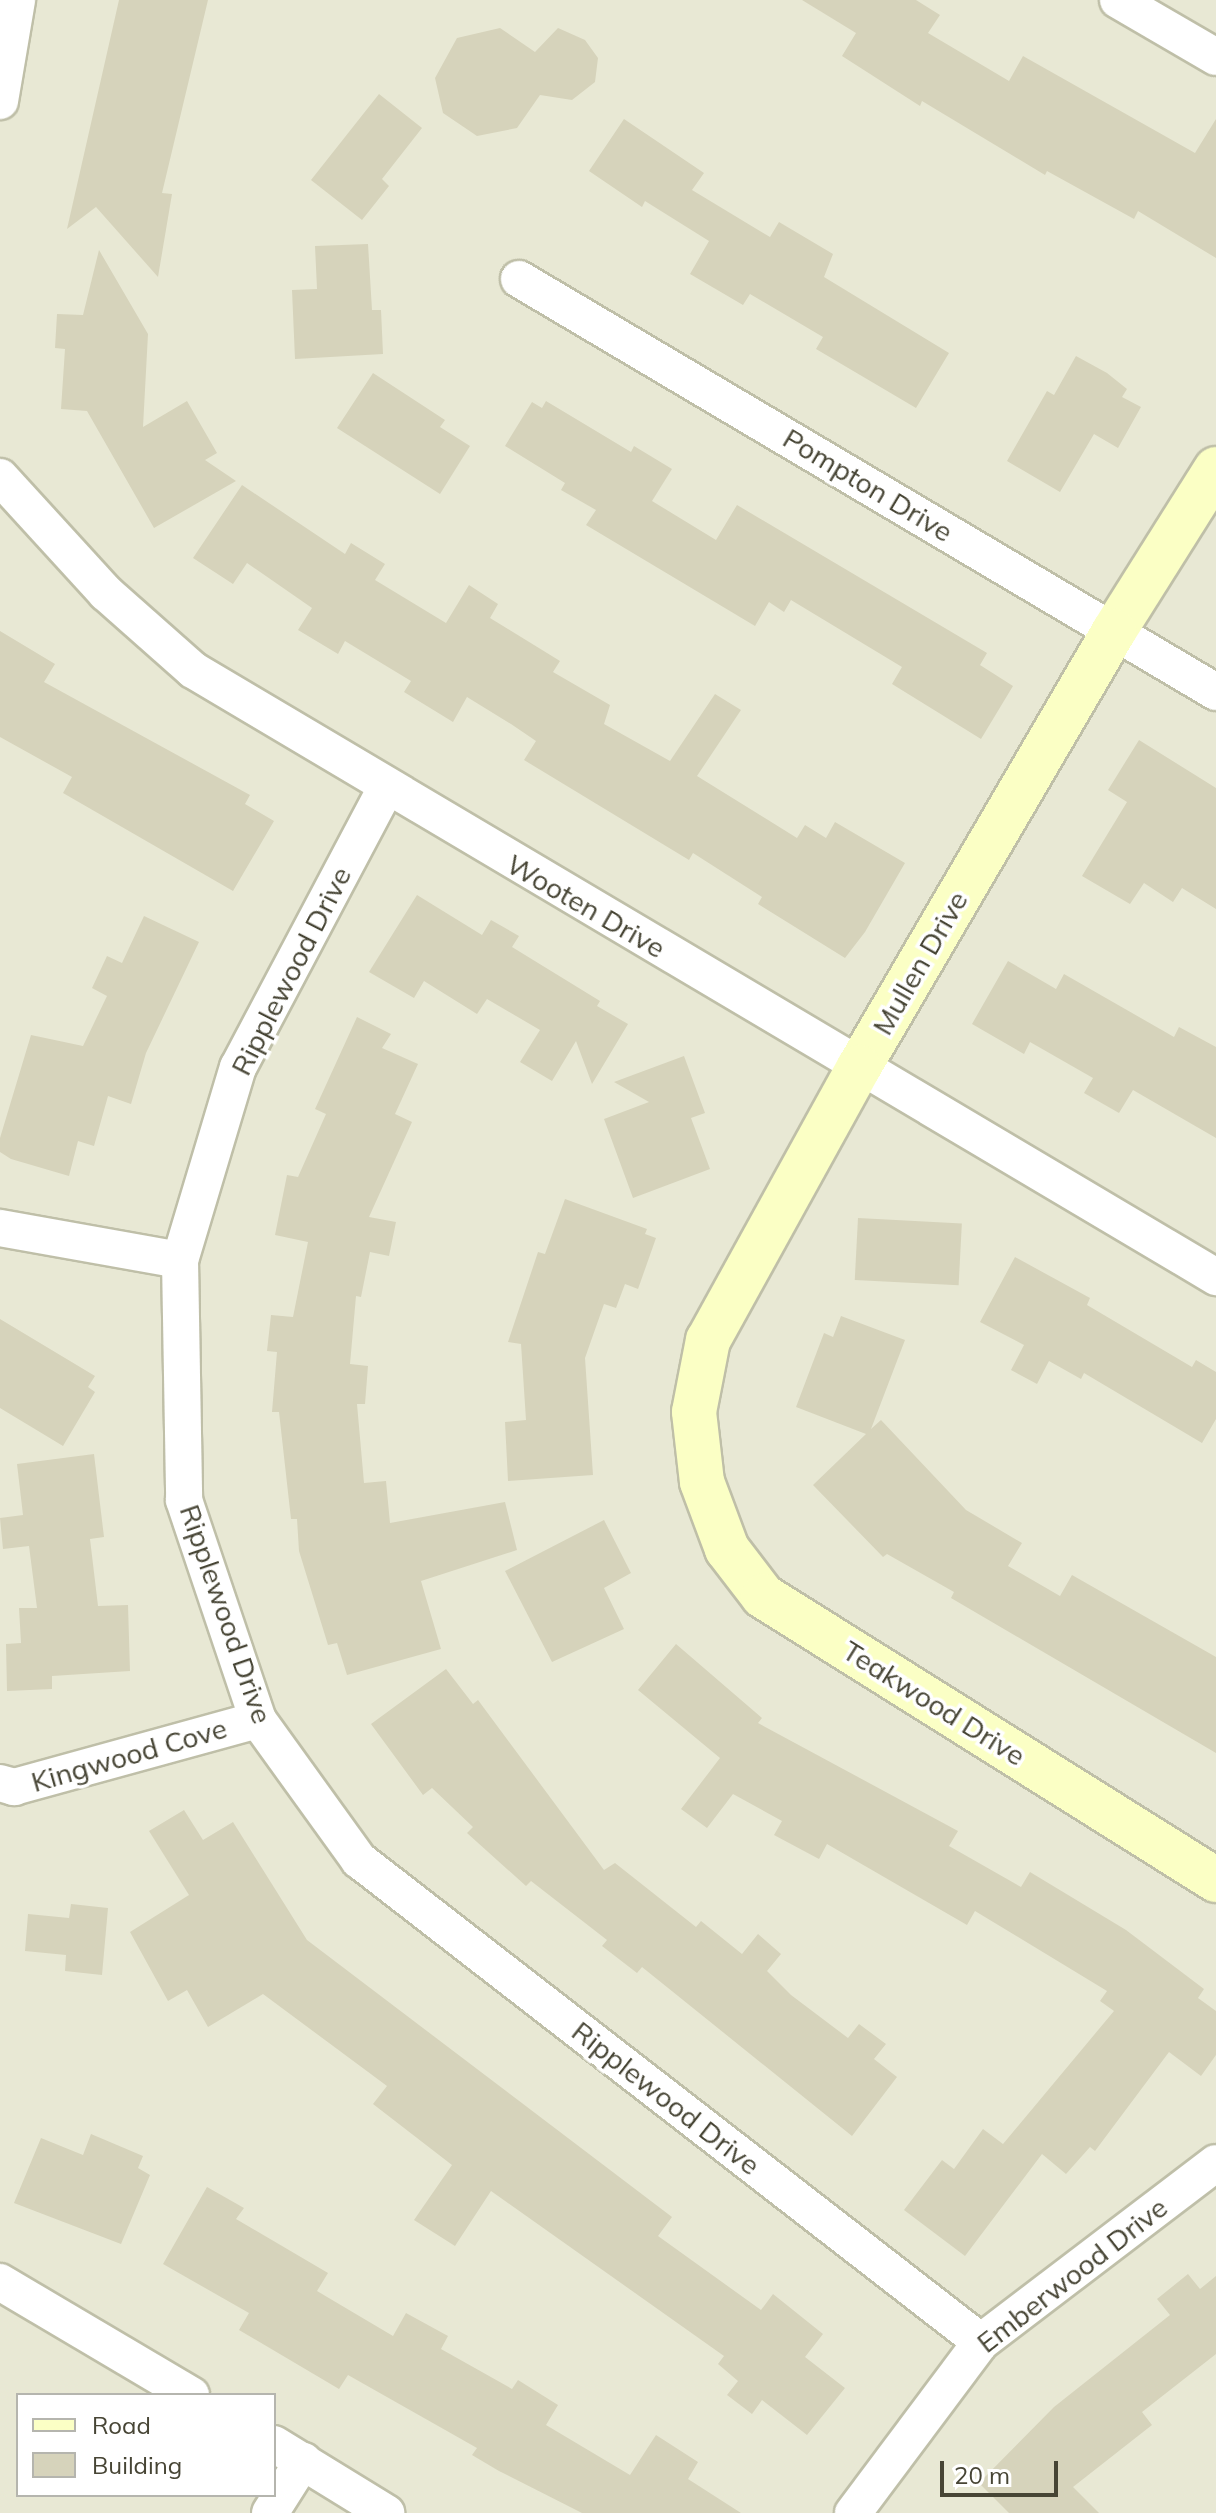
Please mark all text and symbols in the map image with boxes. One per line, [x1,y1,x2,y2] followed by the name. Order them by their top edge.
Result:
[777,421,959,549] street label: Pompton Drive
[501,847,671,965] street label: Wooten Drive
[224,861,358,1081] street label: Ripplewood Drive
[865,885,975,1041] street label: Mullen Drive
[173,1500,279,1728] street label: Ripplewood Drive
[837,1633,1031,1773] street label: Teakwood Drive
[27,1711,231,1799] street label: Kingwood Cove
[565,2014,767,2182] street label: Ripplewood Drive
[970,2190,1174,2360] street label: Emberwood Drive
[16,2393,276,2497] legend
[92,2410,151,2440] text: Road
[944,2445,1062,2495] scale bar
[92,2450,182,2480] text: Building
[954,2460,1010,2490] text: 20 m

